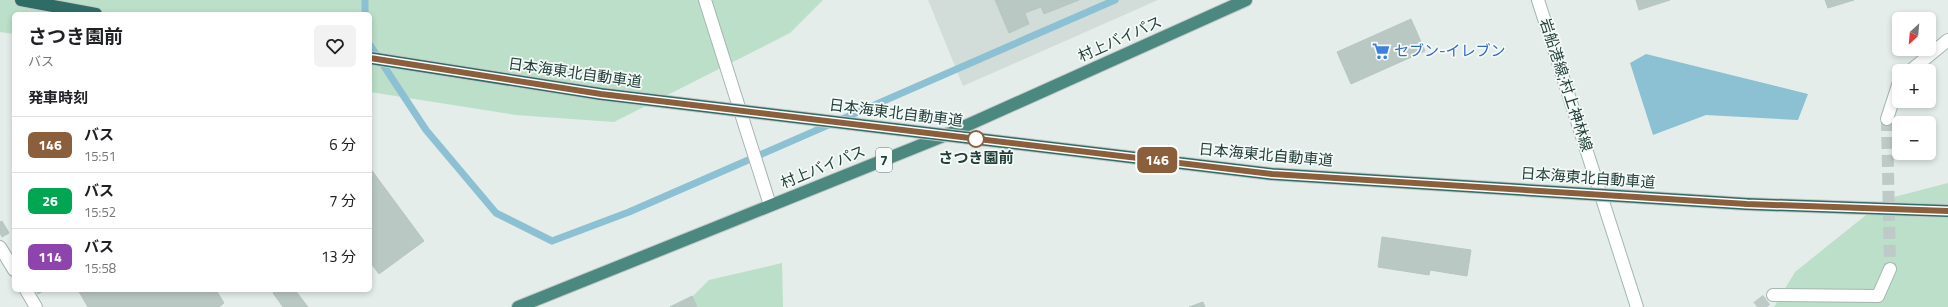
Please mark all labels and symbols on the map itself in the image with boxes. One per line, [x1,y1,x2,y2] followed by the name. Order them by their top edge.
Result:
[1074,10,1165,67] street label: 村上バイパス
[1892,12,1936,56] north arrow
[1534,15,1599,154] street label: 岩船港線;村上神林線
[1394,39,1506,62] place label: セブン-イレブン
[1371,41,1391,61] supermarket icon: セブン-イレブン
[507,52,644,93] street label: 日本海東北自動車道
[828,93,964,132] street label: 日本海東北自動車道
[967,130,985,148] marker: さつき園前
[1198,137,1334,172] street label: 日本海東北自動車道
[777,139,869,194] street label: 村上バイパス
[938,146,1014,169] place label: さつき園前
[1134,147,1180,173] line badge: 146
[876,148,892,172] road number: 7
[1520,161,1656,194] street label: 日本海東北自動車道

